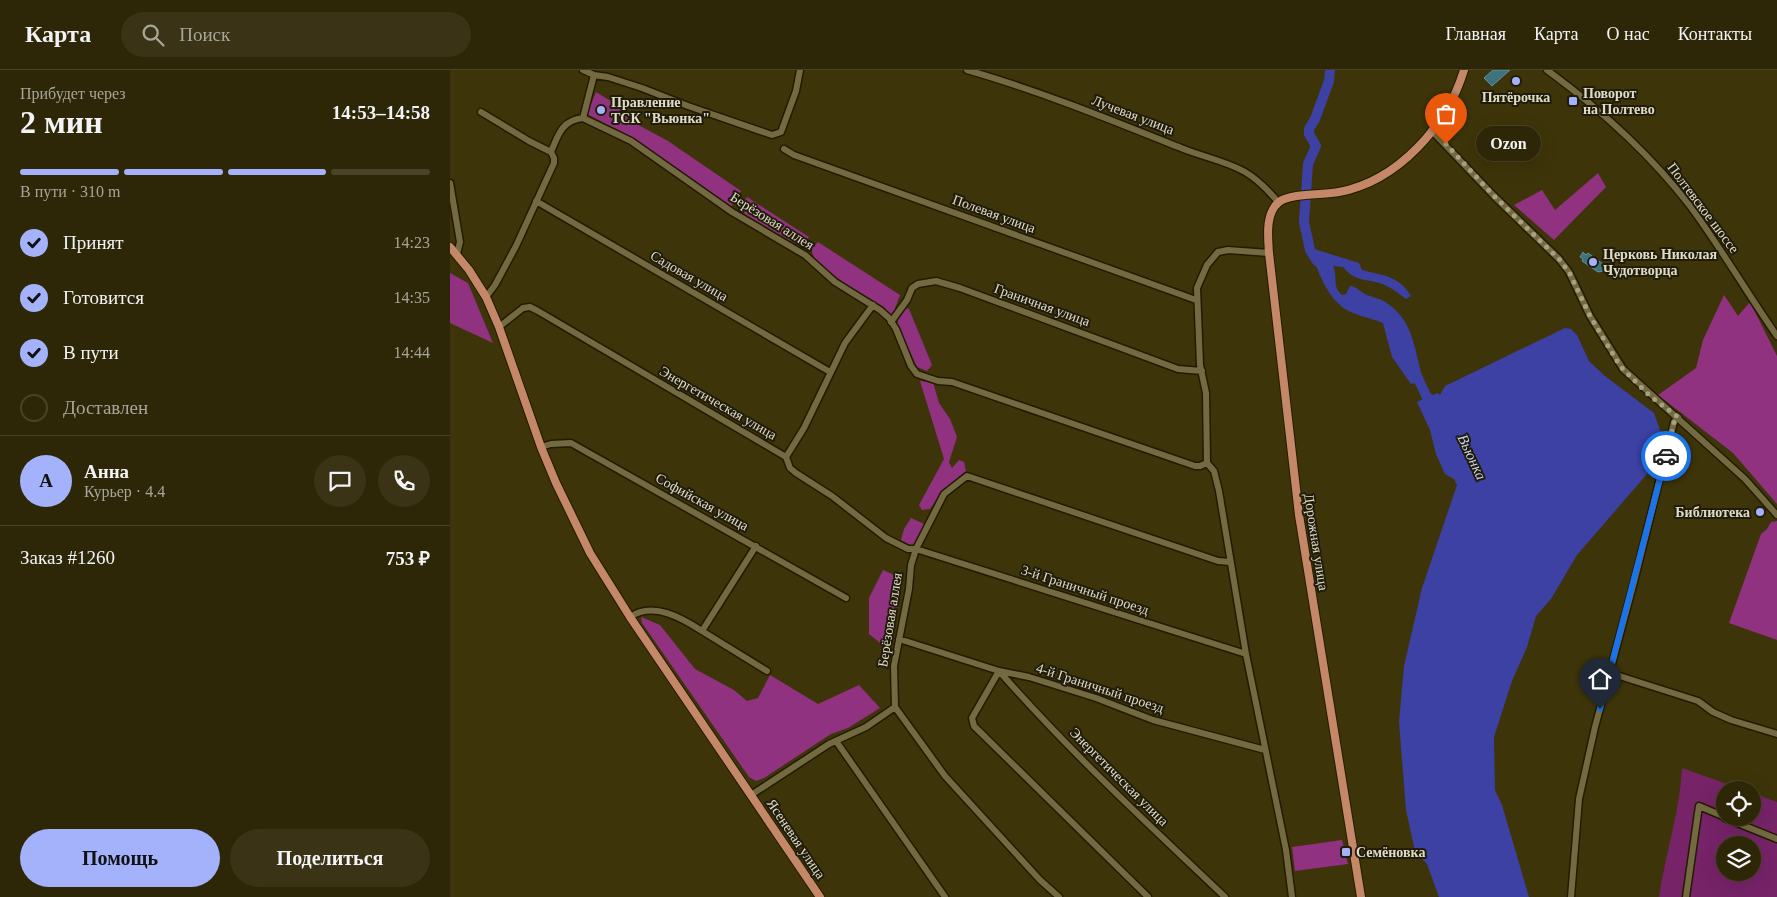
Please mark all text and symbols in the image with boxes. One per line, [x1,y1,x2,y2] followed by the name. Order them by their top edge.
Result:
[121,12,471,57] search box
[25,21,91,47] text: Карта
[139,21,167,49] icon: search
[179,24,230,45] text: Поиск
[1446,24,1506,44] text: Главная
[1534,24,1579,44] text: Карта
[1607,24,1650,44] text: О нас
[1678,24,1752,44] text: Контакты
[1510,75,1522,87] marker: Пятёрочка
[20,85,126,102] text: Прибудет через
[1583,86,1655,117] place label: Поворот на Полтево
[1482,90,1550,105] place label: Пятёрочка
[1090,92,1177,138] street label: Лучевая улица
[1425,93,1467,144] pin
[611,95,710,126] place label: Правление ТСК "Вьюнка"
[1567,95,1579,107] marker: Поворот на Полтево
[1432,100,1460,128] icon: bag
[332,102,430,123] text: 14:53–14:58
[20,104,103,140] text: 2 мин
[595,104,607,116] marker: Правление ТСК "Вьюнка"
[1476,126,1541,162] callout: Ozon
[1490,135,1527,152] text: Ozon
[1664,160,1742,256] street label: Полтевское шоссе
[20,183,121,200] text: В пути · 310 m
[728,189,817,253] street label: Берёзовая аллея
[950,192,1038,236] street label: Полевая улица
[20,229,48,257] icon: check
[63,232,124,253] text: Принят
[394,234,430,251] text: 14:23
[1603,247,1717,278] place label: Церковь Николая Чудотворца
[648,248,731,305] street label: Садовая улица
[1587,256,1599,268] marker: Церковь Николая Чудотворца
[992,281,1093,330] street label: Граничная улица
[20,284,48,312] icon: check
[63,287,144,308] text: Готовится
[394,289,430,306] text: 14:35
[20,339,48,367] icon: check
[63,342,119,363] text: В пути
[394,344,430,361] text: 14:44
[657,363,780,443] street label: Энергетическая улица
[63,397,148,418] text: Доставлен
[1641,431,1691,481] courier
[1455,432,1489,482] water label: Вьюнка
[1652,442,1680,470] icon: car
[314,455,366,507] button: chat
[378,455,430,507] button: phone
[84,461,129,482] text: Анна
[39,470,53,491] text: А
[653,470,752,534] street label: Софийская улица
[84,483,165,500] text: Курьер · 4.4
[1301,492,1331,592] street label: Дорожная улица
[1675,505,1750,520] place label: Библиотека
[1754,506,1766,518] marker: Библиотека
[20,547,115,568] text: Заказ #1260
[386,548,430,569] text: 753 ₽
[1019,562,1151,618] street label: 3-й Граничный проезд
[875,571,905,668] street label: Берёзовая аллея
[1579,658,1621,709] pin
[1034,660,1166,716] street label: 4-й Граничный проезд
[1586,665,1614,693] icon: home
[1067,725,1172,830] street label: Энергетическая улица
[1716,781,1761,881] map controls
[1716,781,1761,826] button: locate
[764,796,829,882] street label: Ясеневая улица
[20,829,220,887] button: Помощь
[230,829,430,887] button: Поделиться
[1716,836,1761,881] button: layers
[1356,845,1425,860] place label: Семёновка
[1340,846,1352,858] marker: Семёновка

